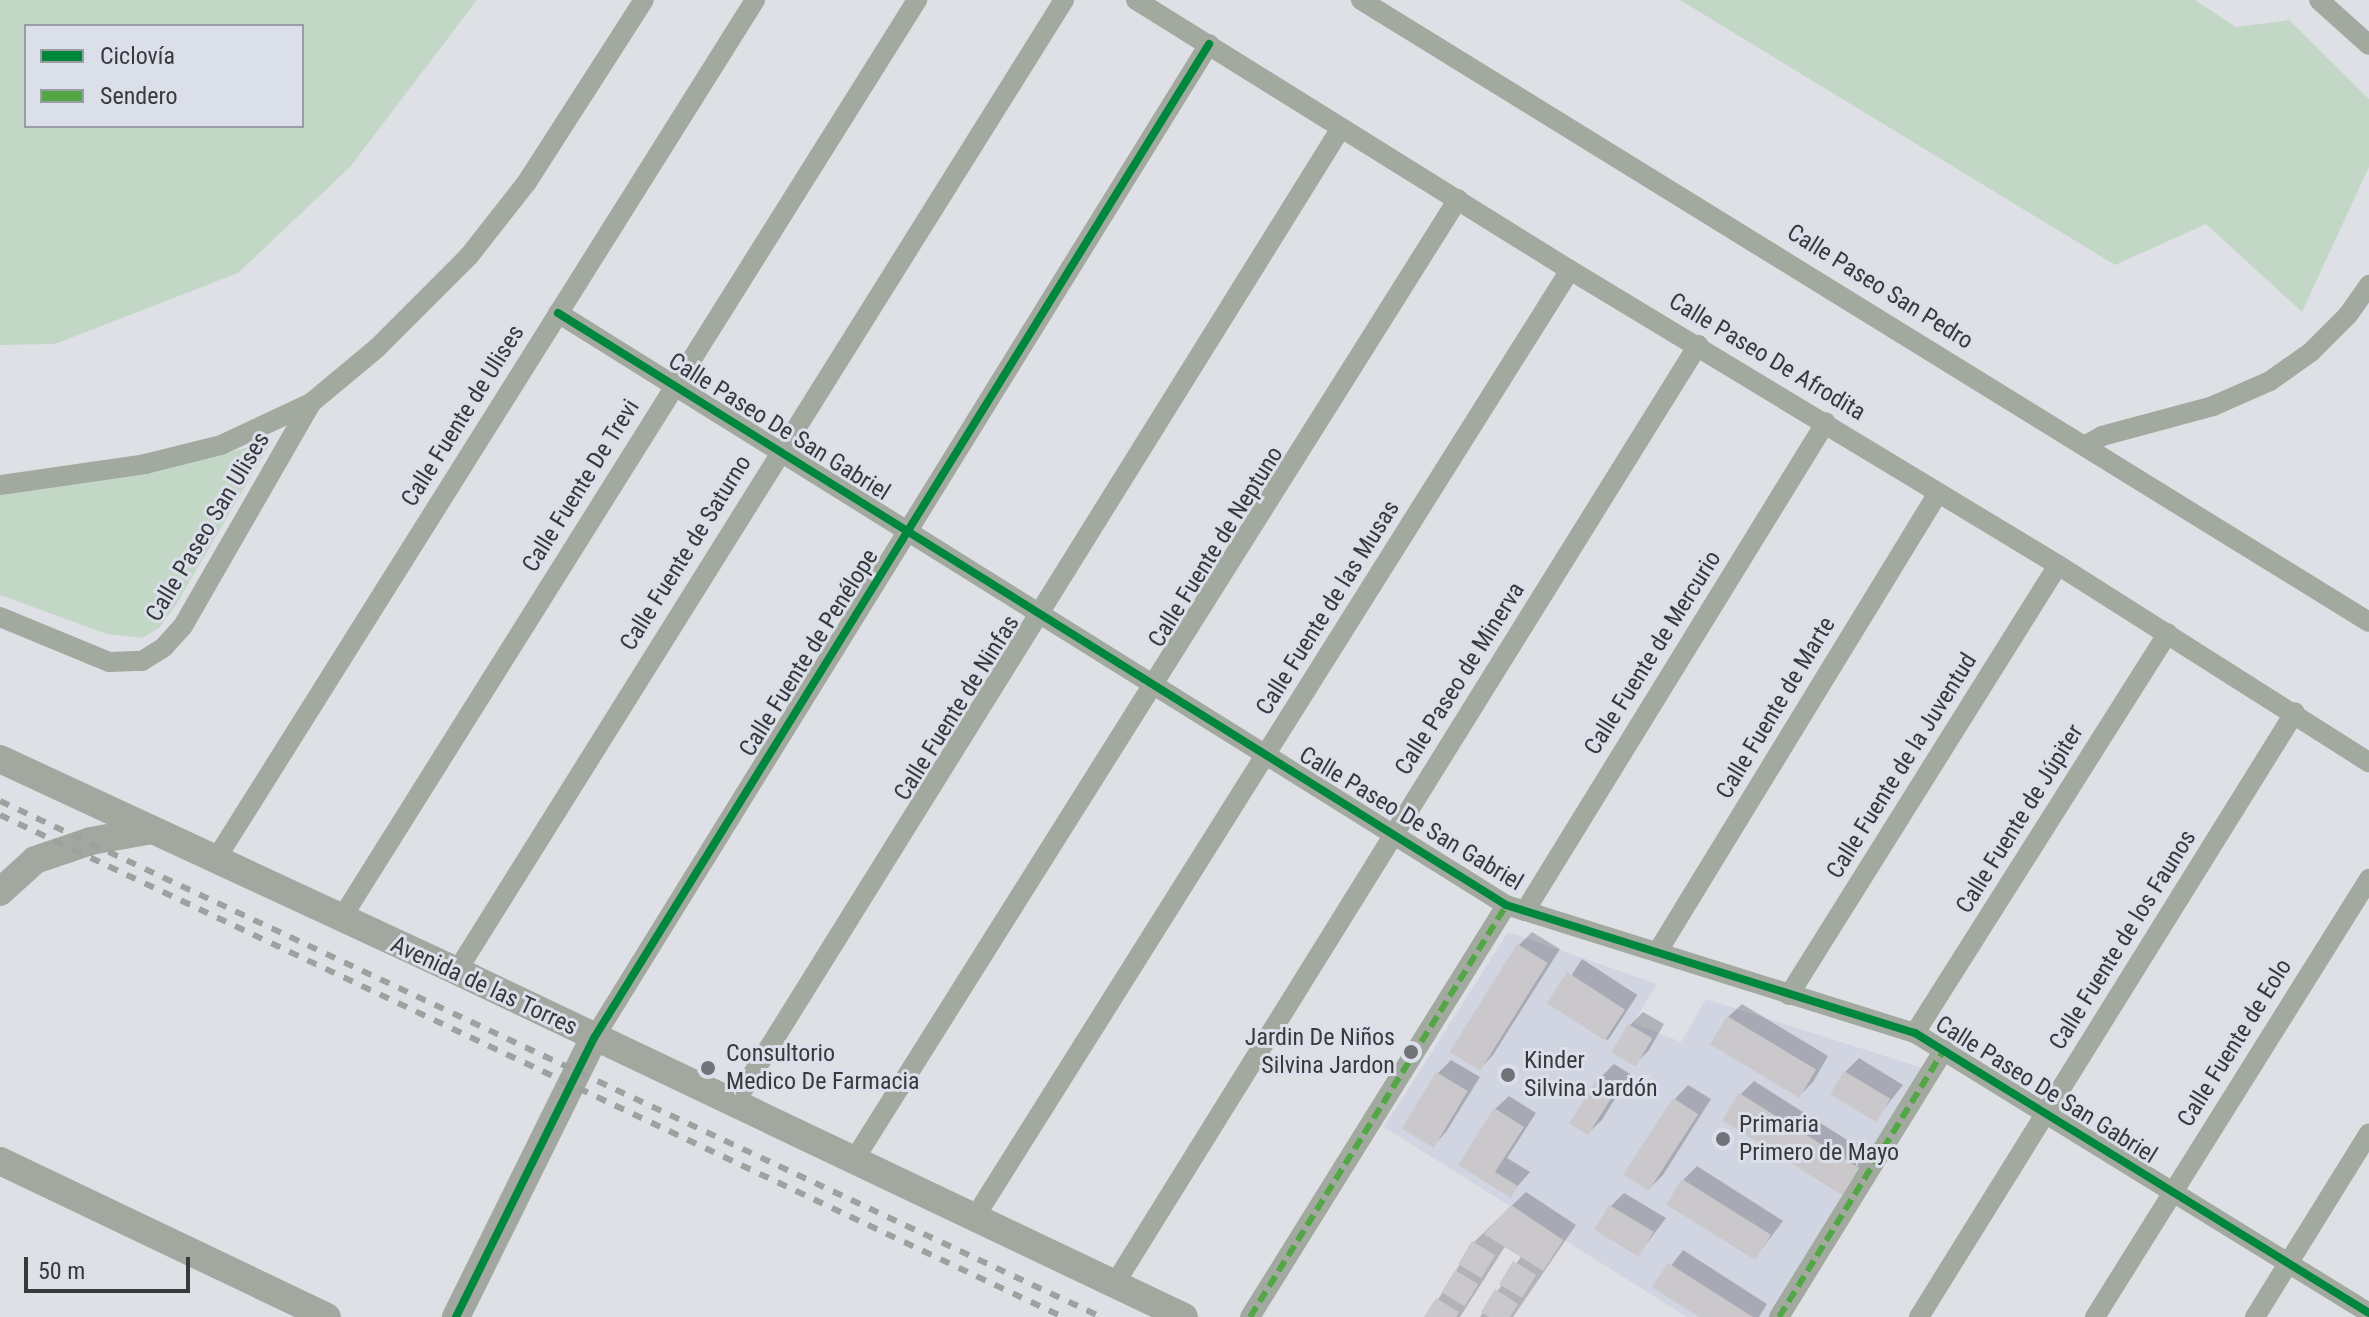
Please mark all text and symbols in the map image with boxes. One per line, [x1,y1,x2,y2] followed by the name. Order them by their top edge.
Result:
[24,24,304,128] legend
[100,42,175,70] text: Ciclovía
[100,82,178,110] text: Sendero
[1782,218,1978,356] street label: Calle Paseo San Pedro
[1663,287,1871,427] street label: Calle Paseo De Afrodita
[395,320,531,512] street label: Calle Fuente de Ulises
[663,347,895,507] street label: Calle Paseo De San Gabriel
[516,394,646,578] street label: Calle Fuente De Trevi
[140,427,276,627] street label: Calle Paseo San Ulises
[1142,441,1290,653] street label: Calle Fuente de Neptuno
[614,450,758,656] street label: Calle Fuente de Saturno
[1250,495,1406,721] street label: Calle Fuente de las Musas
[733,544,885,762] street label: Calle Fuente de Penélope
[1578,546,1728,760] street label: Calle Fuente de Mercurio
[1389,577,1531,781] street label: Calle Paseo de Minerva
[888,610,1026,806] street label: Calle Fuente de Ninfas
[1710,612,1842,804] street label: Calle Fuente de Marte
[1821,648,1983,884] street label: Calle Fuente de la Juventud
[1950,719,2090,919] street label: Calle Fuente de Júpiter
[1294,741,1528,897] street label: Calle Paseo De San Gabriel
[2043,825,2203,1055] street label: Calle Fuente de los Faunos
[386,930,582,1042] street label: Avenida de las Torres
[2172,954,2298,1132] street label: Calle Fuente de Eolo
[1930,1010,2162,1170] street label: Calle Paseo De San Gabriel
[1245,1024,1395,1080] place label: Jardin De Niños Silvina Jardon
[726,1040,920,1096] place label: Consultorio Medico De Farmacia
[1402,1043,1420,1061] marker: Jardin De Niños Silvina Jardon
[1524,1047,1658,1103] place label: Kinder Silvina Jardón
[697,1057,719,1079] marker: Consultorio Medico De Farmacia
[1499,1066,1517,1084] marker: Kinder Silvina Jardón
[1739,1111,1899,1167] place label: Primaria Primero de Mayo
[1714,1130,1732,1148] marker: Primaria Primero de Mayo
[28,1241,194,1291] scale bar
[38,1257,85,1285] text: 50 m

